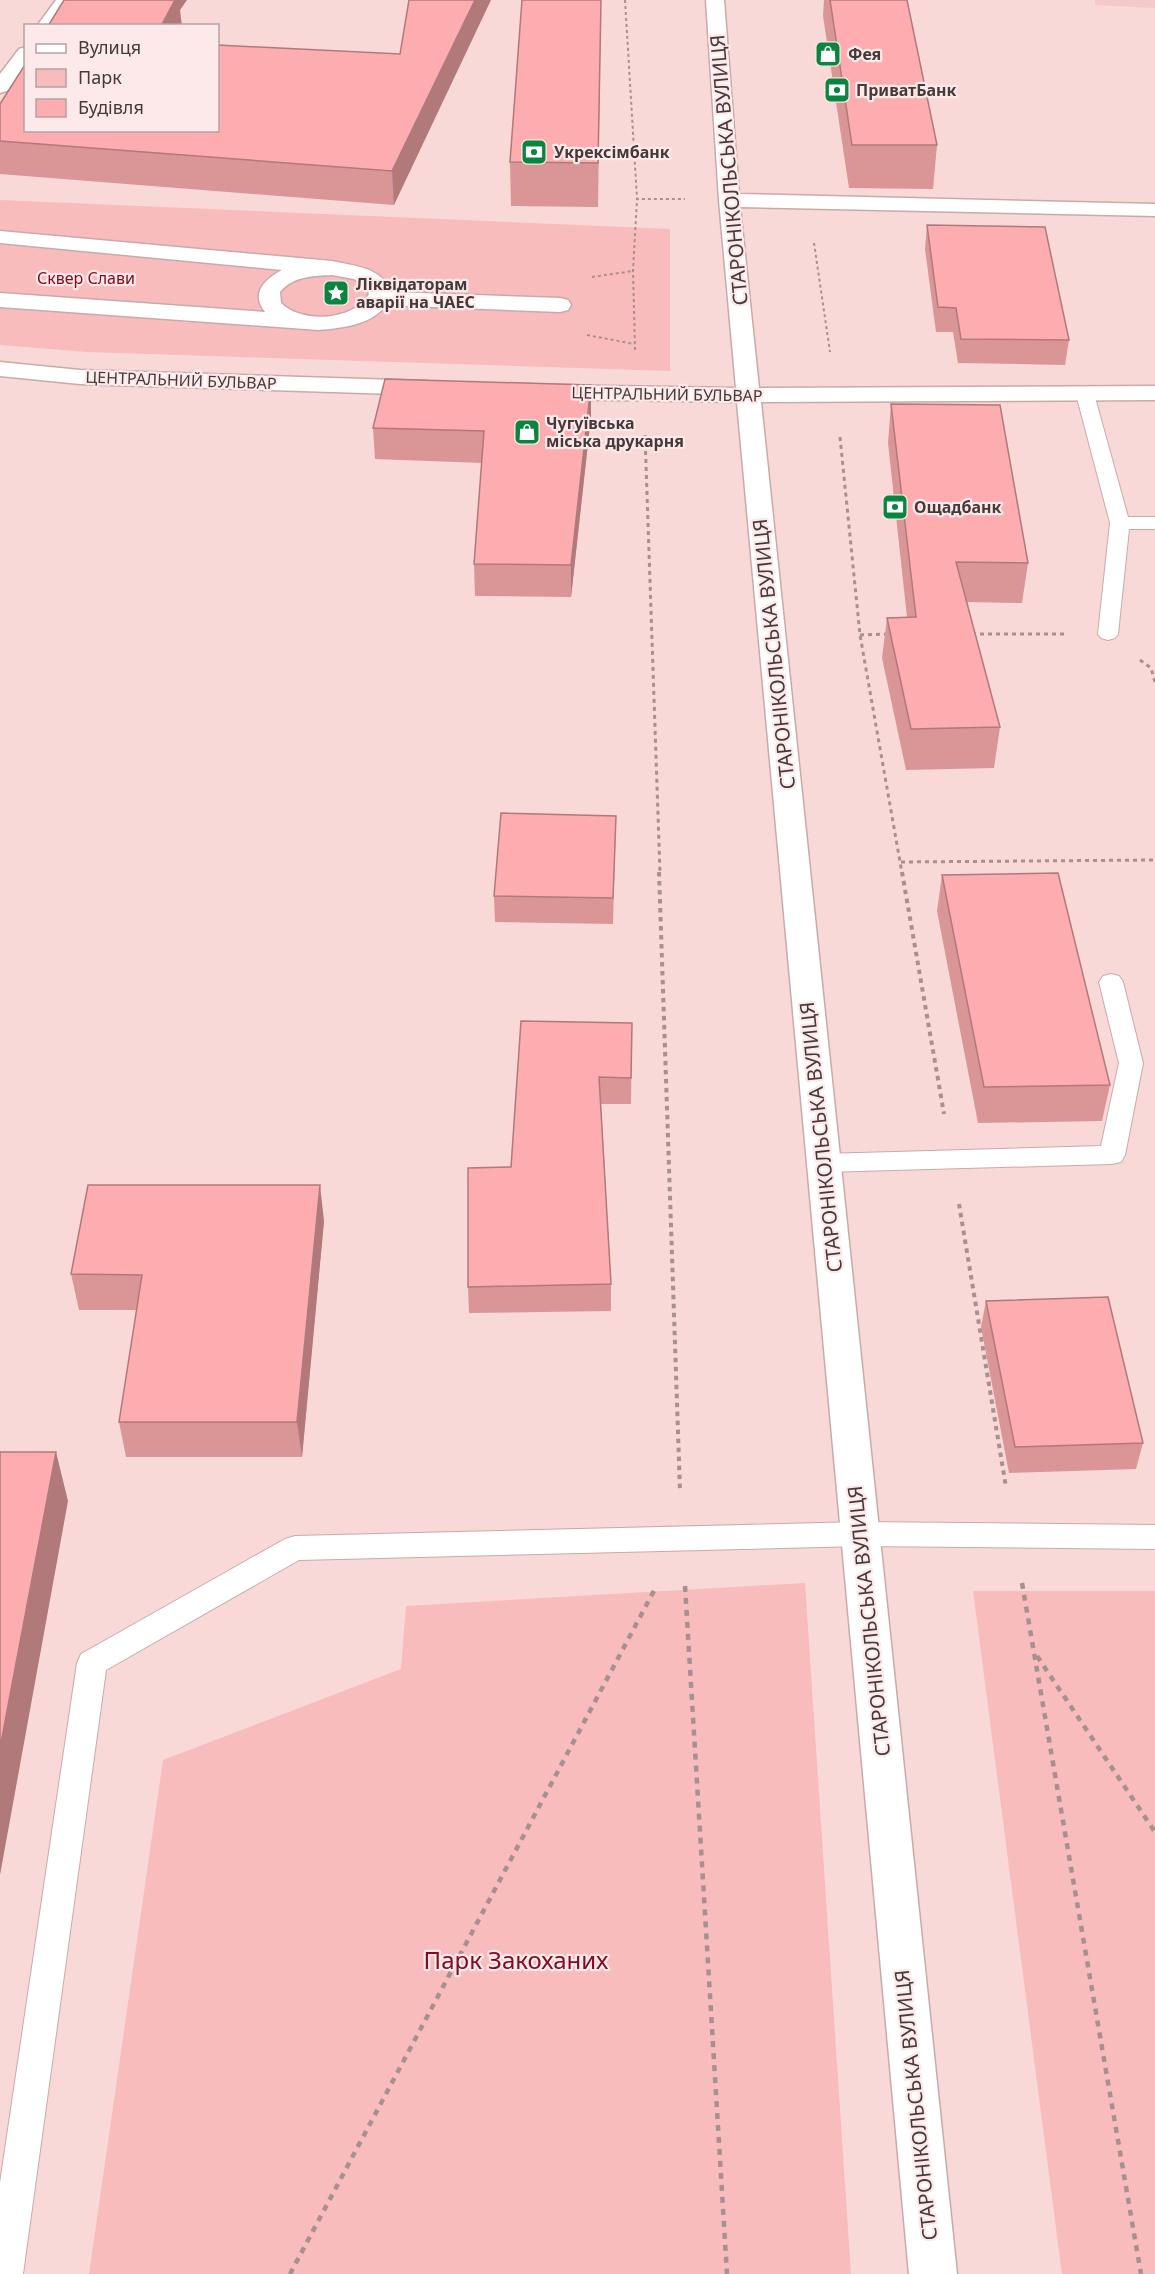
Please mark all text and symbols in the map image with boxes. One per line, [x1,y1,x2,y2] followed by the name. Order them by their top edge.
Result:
[24,24,219,132] legend
[703,33,754,307] street label: СТАРОНІКОЛЬСЬКА ВУЛИЦЯ
[78,35,141,59] text: Вулиця
[813,39,843,69] shop icon: Фея
[848,43,881,65] place label: Фея
[78,65,122,89] text: Парк
[822,75,852,105] bank icon: ПриватБанк
[856,79,957,101] place label: ПриватБанк
[78,95,144,119] text: Будівля
[519,137,549,167] bank icon: Укрексімбанк
[554,141,670,163] place label: Укрексімбанк
[37,267,135,289] park label: Сквер Слави
[356,273,475,313] place label: Ліквідаторам аварії на ЧАЕС
[321,278,351,308] place icon: Ліквідаторам аварії на ЧАЕС
[85,366,277,394] street label: ЦЕНТРАЛЬНИЙ БУЛЬВАР
[571,381,763,407] street label: ЦЕНТРАЛЬНИЙ БУЛЬВАР
[546,412,684,452] place label: Чугуївська міська друкарня
[512,417,542,447] shop icon: Чугуївська міська друкарня
[880,492,910,522] bank icon: Ощадбанк
[914,496,1001,518] place label: Ощадбанк
[746,517,801,791] street label: СТАРОНІКОЛЬСЬКА ВУЛИЦЯ
[793,1000,848,1274] street label: СТАРОНІКОЛЬСЬКА ВУЛИЦЯ
[841,1484,896,1758] street label: СТАРОНІКОЛЬСЬКА ВУЛИЦЯ
[424,1943,609,1976] park label: Парк Закоханих
[888,1968,943,2242] street label: СТАРОНІКОЛЬСЬКА ВУЛИЦЯ

